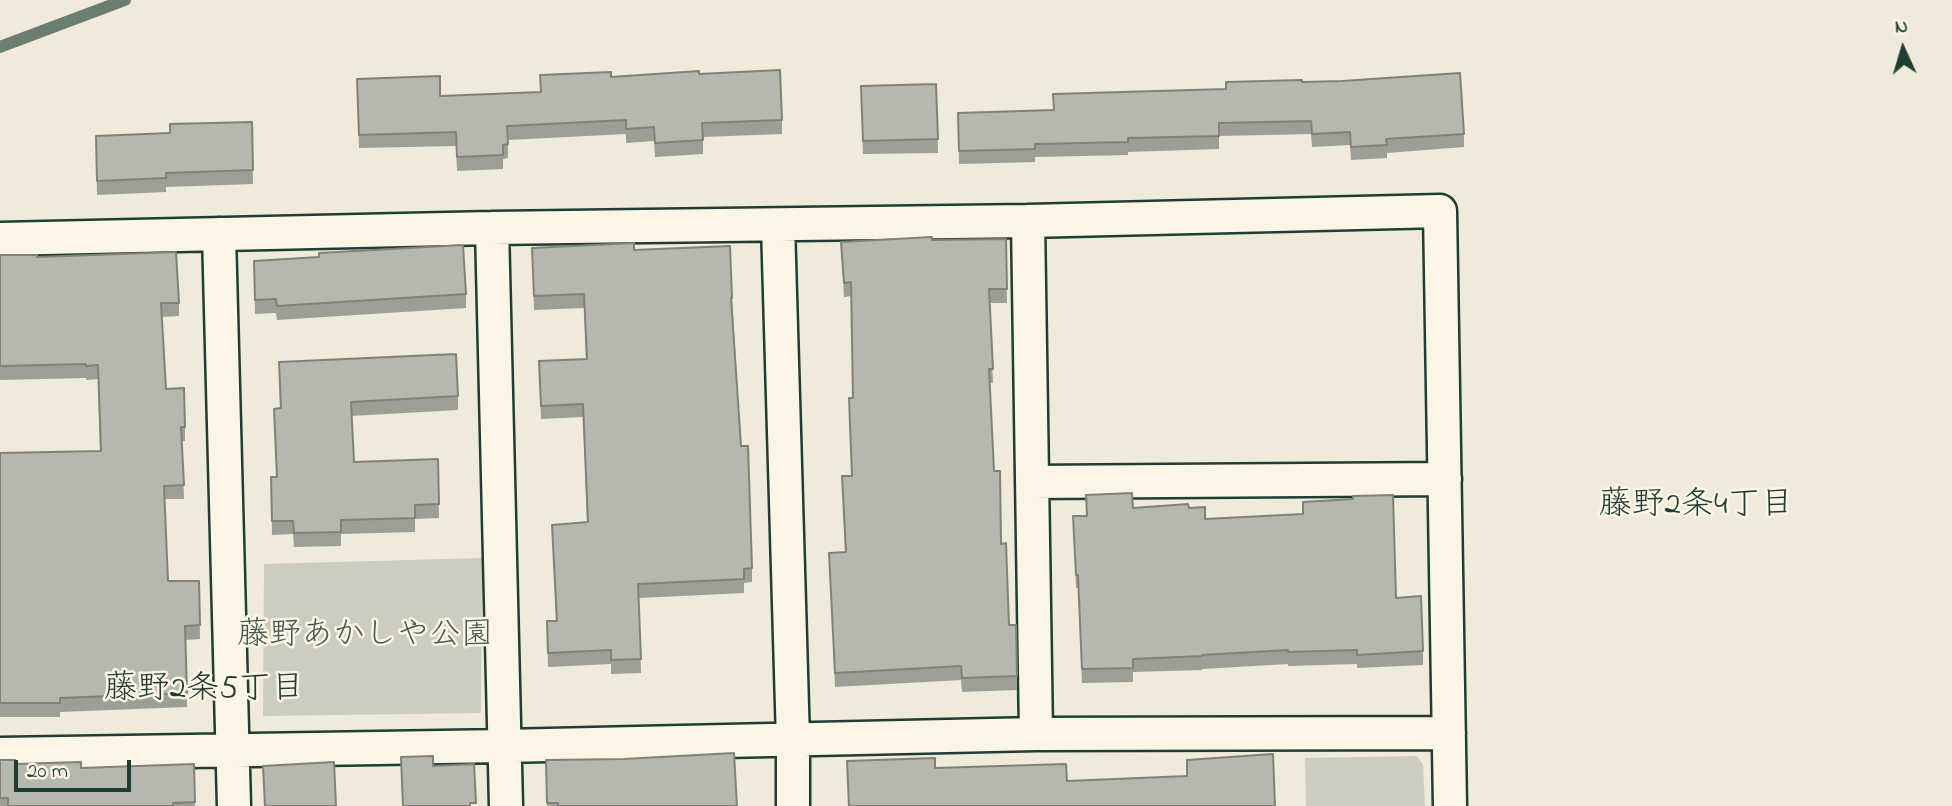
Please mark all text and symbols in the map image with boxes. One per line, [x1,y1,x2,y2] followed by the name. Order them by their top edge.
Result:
[1868,14,1938,84] north arrow
[1894,14,1909,41] text: N
[1599,488,1793,528] district label: 藤野2条4丁目
[237,619,493,657] park label: 藤野あかしや公園
[104,672,304,712] district label: 藤野2条5丁目
[18,746,135,790] scale bar
[27,757,68,787] text: 20 m

